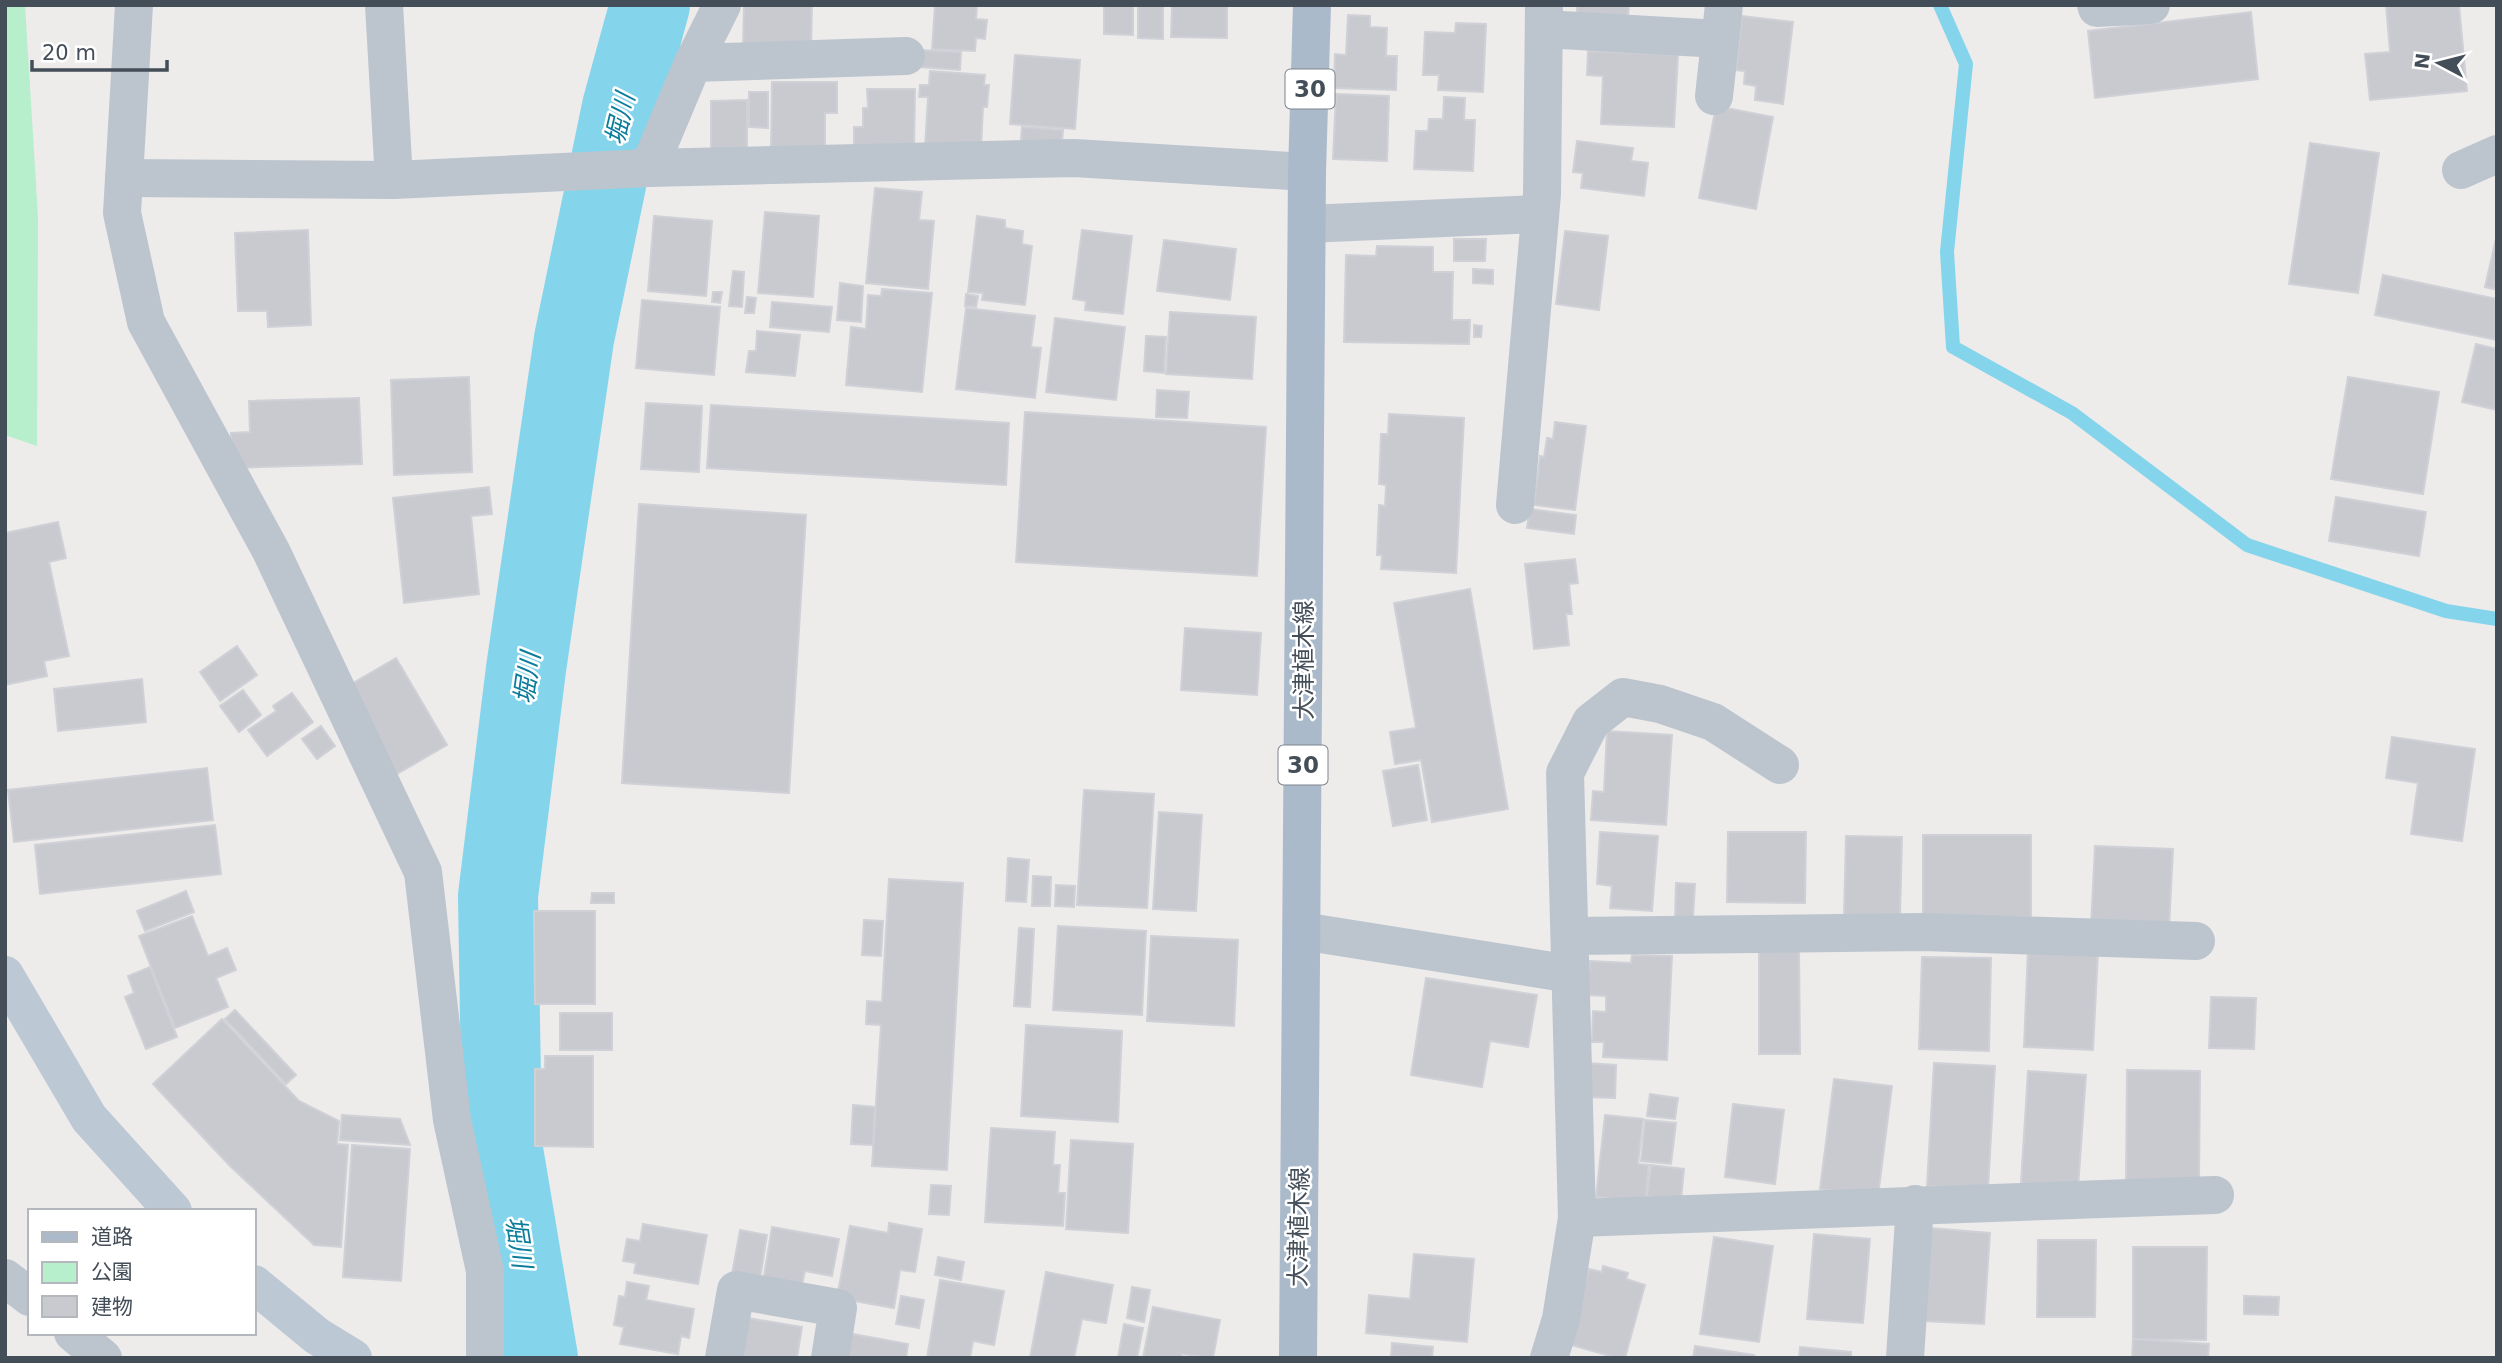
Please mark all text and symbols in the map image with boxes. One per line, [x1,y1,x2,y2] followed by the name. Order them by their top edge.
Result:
[32,28,166,72] scale bar
[2404,28,2474,98] north arrow
[42,41,96,65] text: 20 m
[2410,52,2434,70] text: N
[1286,69,1334,108] road number: 30
[600,87,641,148] water label: 堀川
[1290,600,1318,720] street label: 大津植木線
[509,647,546,706] water label: 堀川
[1278,746,1328,785] road number: 30
[1284,1167,1314,1287] street label: 大津植木線
[28,1209,256,1335] legend
[500,1214,538,1273] water label: 堀川
[91,1225,133,1249] text: 道路
[91,1260,133,1284] text: 公園
[91,1295,133,1319] text: 建物

